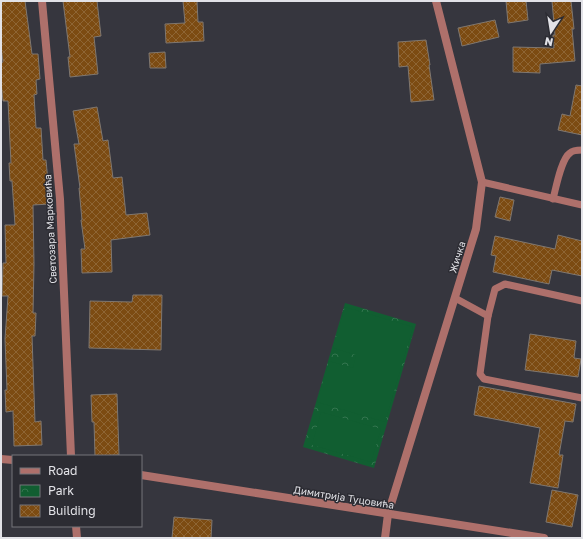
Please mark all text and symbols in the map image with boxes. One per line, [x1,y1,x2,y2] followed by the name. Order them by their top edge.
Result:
[531,12,571,52] north arrow
[543,35,554,49] text: N
[41,174,59,284] street label: Светозара Марковића
[447,240,467,274] street label: Жичка
[12,455,142,527] legend
[48,463,77,478] text: Road
[48,483,74,498] text: Park
[293,483,395,511] street label: Димитрија Туцовића
[48,503,96,518] text: Building

